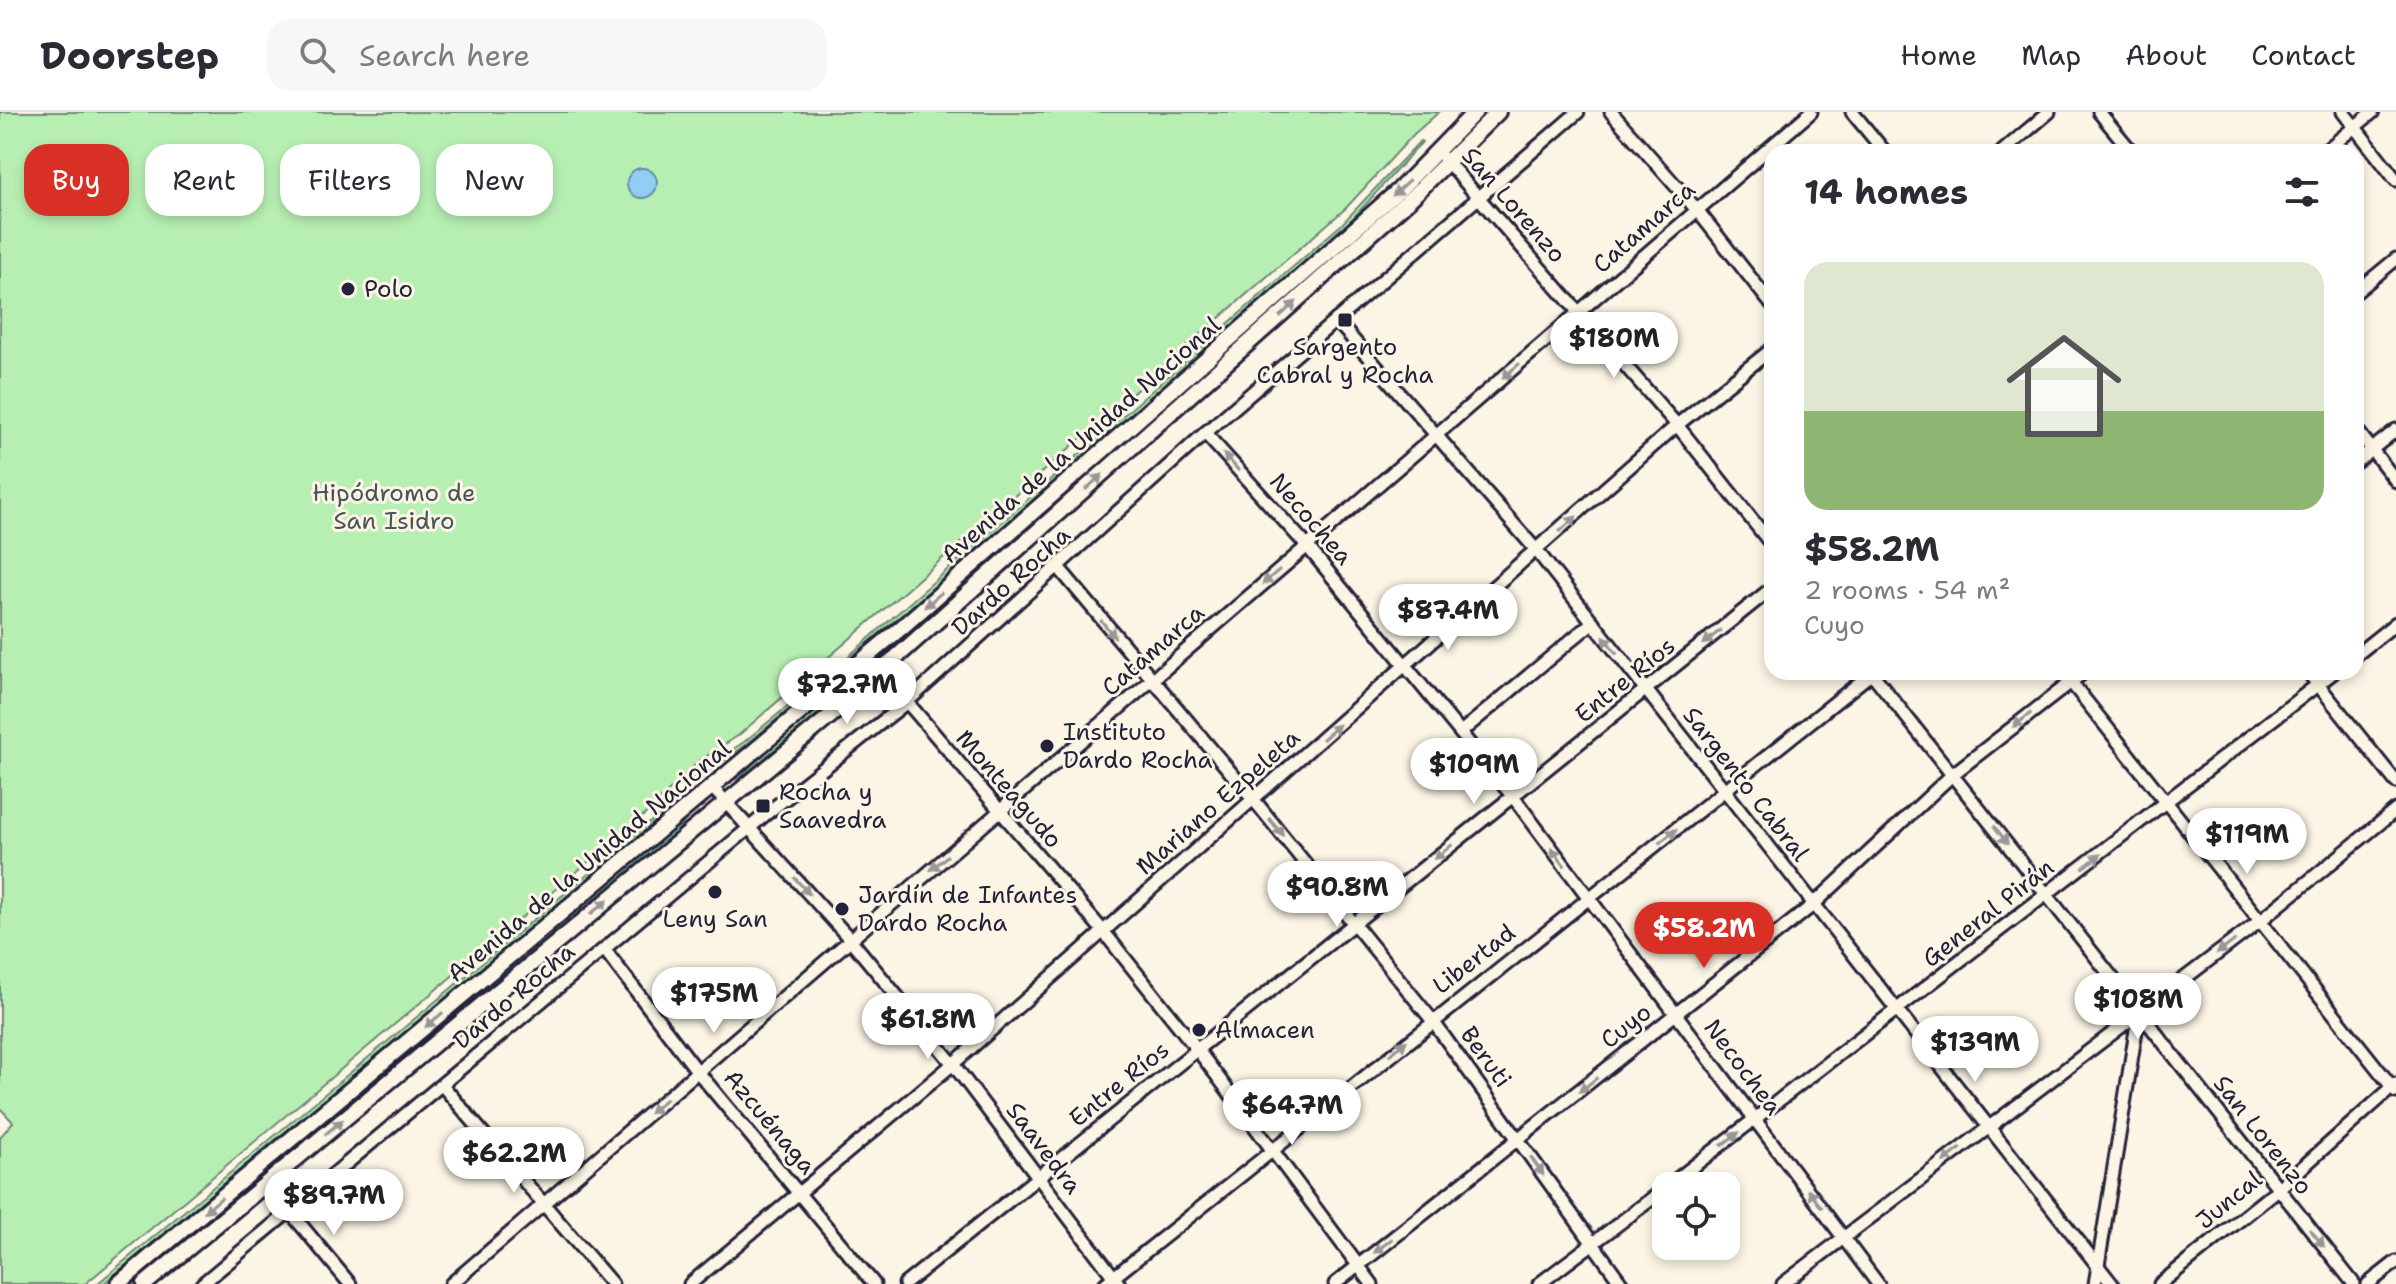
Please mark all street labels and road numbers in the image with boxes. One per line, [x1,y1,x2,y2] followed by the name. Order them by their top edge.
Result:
[1455,140,1573,270] street label: San Lorenzo
[1586,174,1702,280] street label: Catamarca
[934,309,1228,571] street label: Avenida de la Unidad Nacional
[1262,466,1360,572] street label: Necochea
[945,519,1077,643] street label: Dardo Rocha
[1095,597,1211,703] street label: Catamarca
[1568,630,1682,730] street label: Entre Ríos
[1676,700,1817,868] street label: Sargento Cabral
[1129,722,1307,882] street label: Mariano Ezpeleta
[949,723,1069,855] street label: Monteagudo
[440,732,738,989] street label: Avenida de la Unidad Nacional
[1916,852,2060,974] street label: General Pirán
[1426,917,1522,1001] street label: Libertad
[446,936,582,1056] street label: Dardo Rocha
[1594,996,1658,1056] street label: Cuyo
[1696,1013,1790,1121] street label: Necochea
[1453,1020,1519,1094] street label: Beruti
[1062,1034,1176,1134] street label: Entre Ríos
[717,1063,823,1181] street label: Azcuénaga
[2206,1069,2320,1201] street label: San Lorenzo
[999,1096,1089,1201] street label: Saavedra
[2189,1163,2269,1236] street label: Juncal

